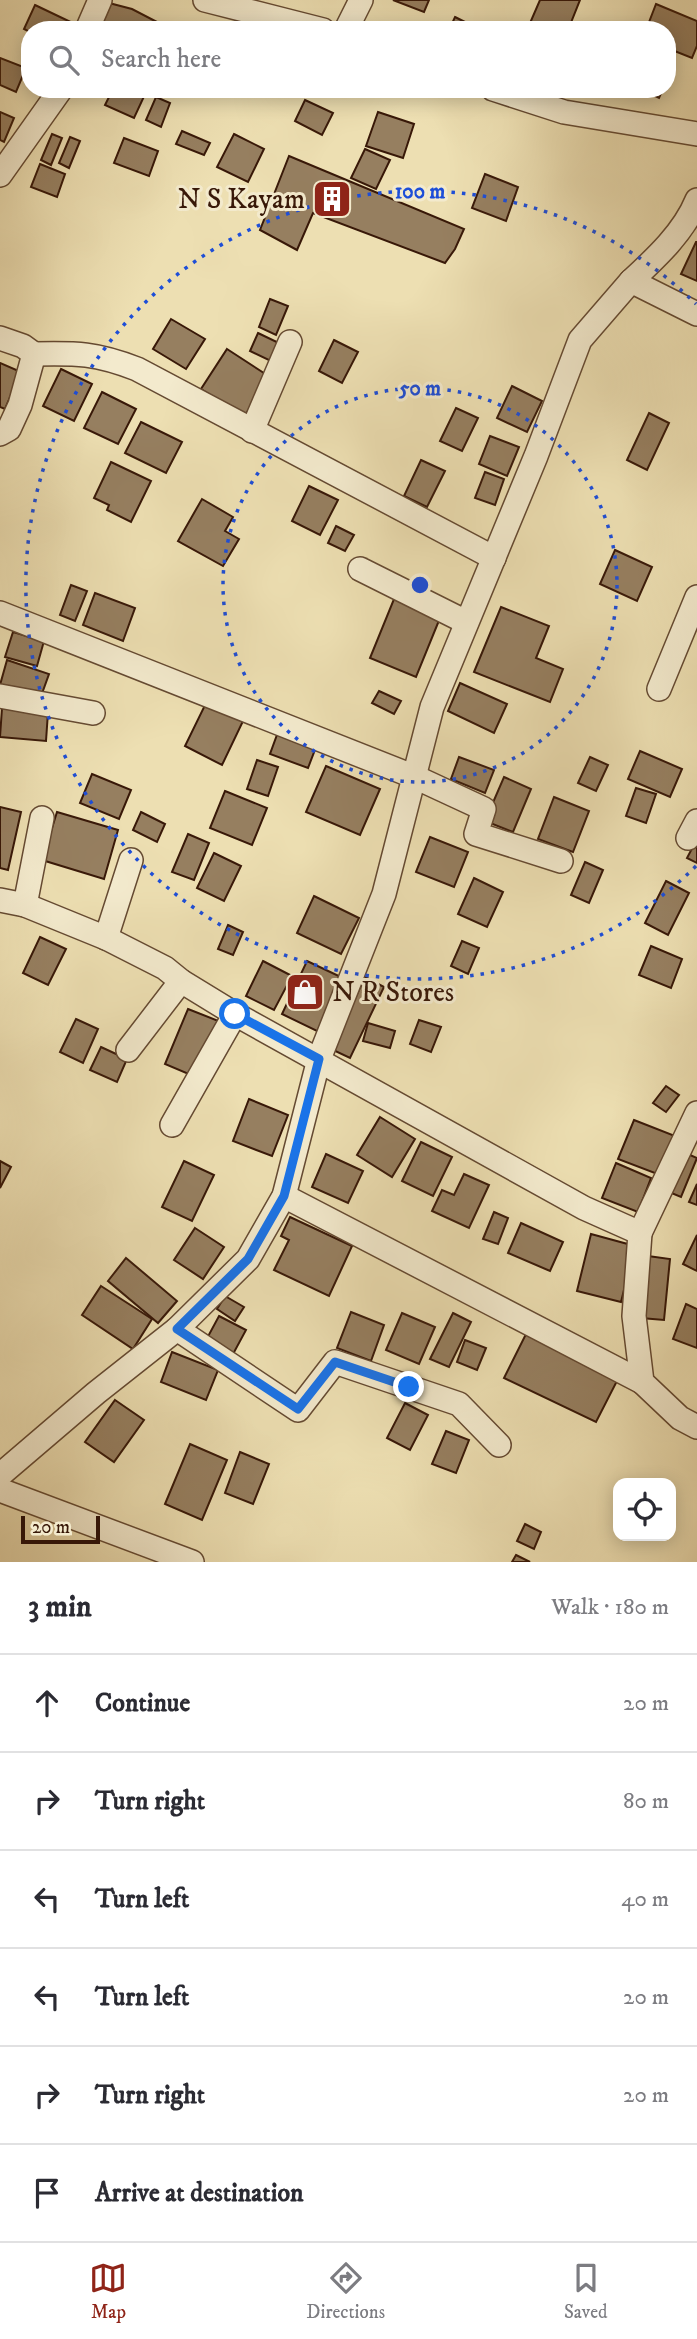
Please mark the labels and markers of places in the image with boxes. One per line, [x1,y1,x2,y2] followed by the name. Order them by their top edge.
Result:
[311,178,353,220] building icon: N S Kayam
[178,182,305,217] place label: N S Kayam
[408,573,432,597] centre of rings
[284,971,326,1013] shop icon: N R Stores
[332,975,454,1010] place label: N R Stores

